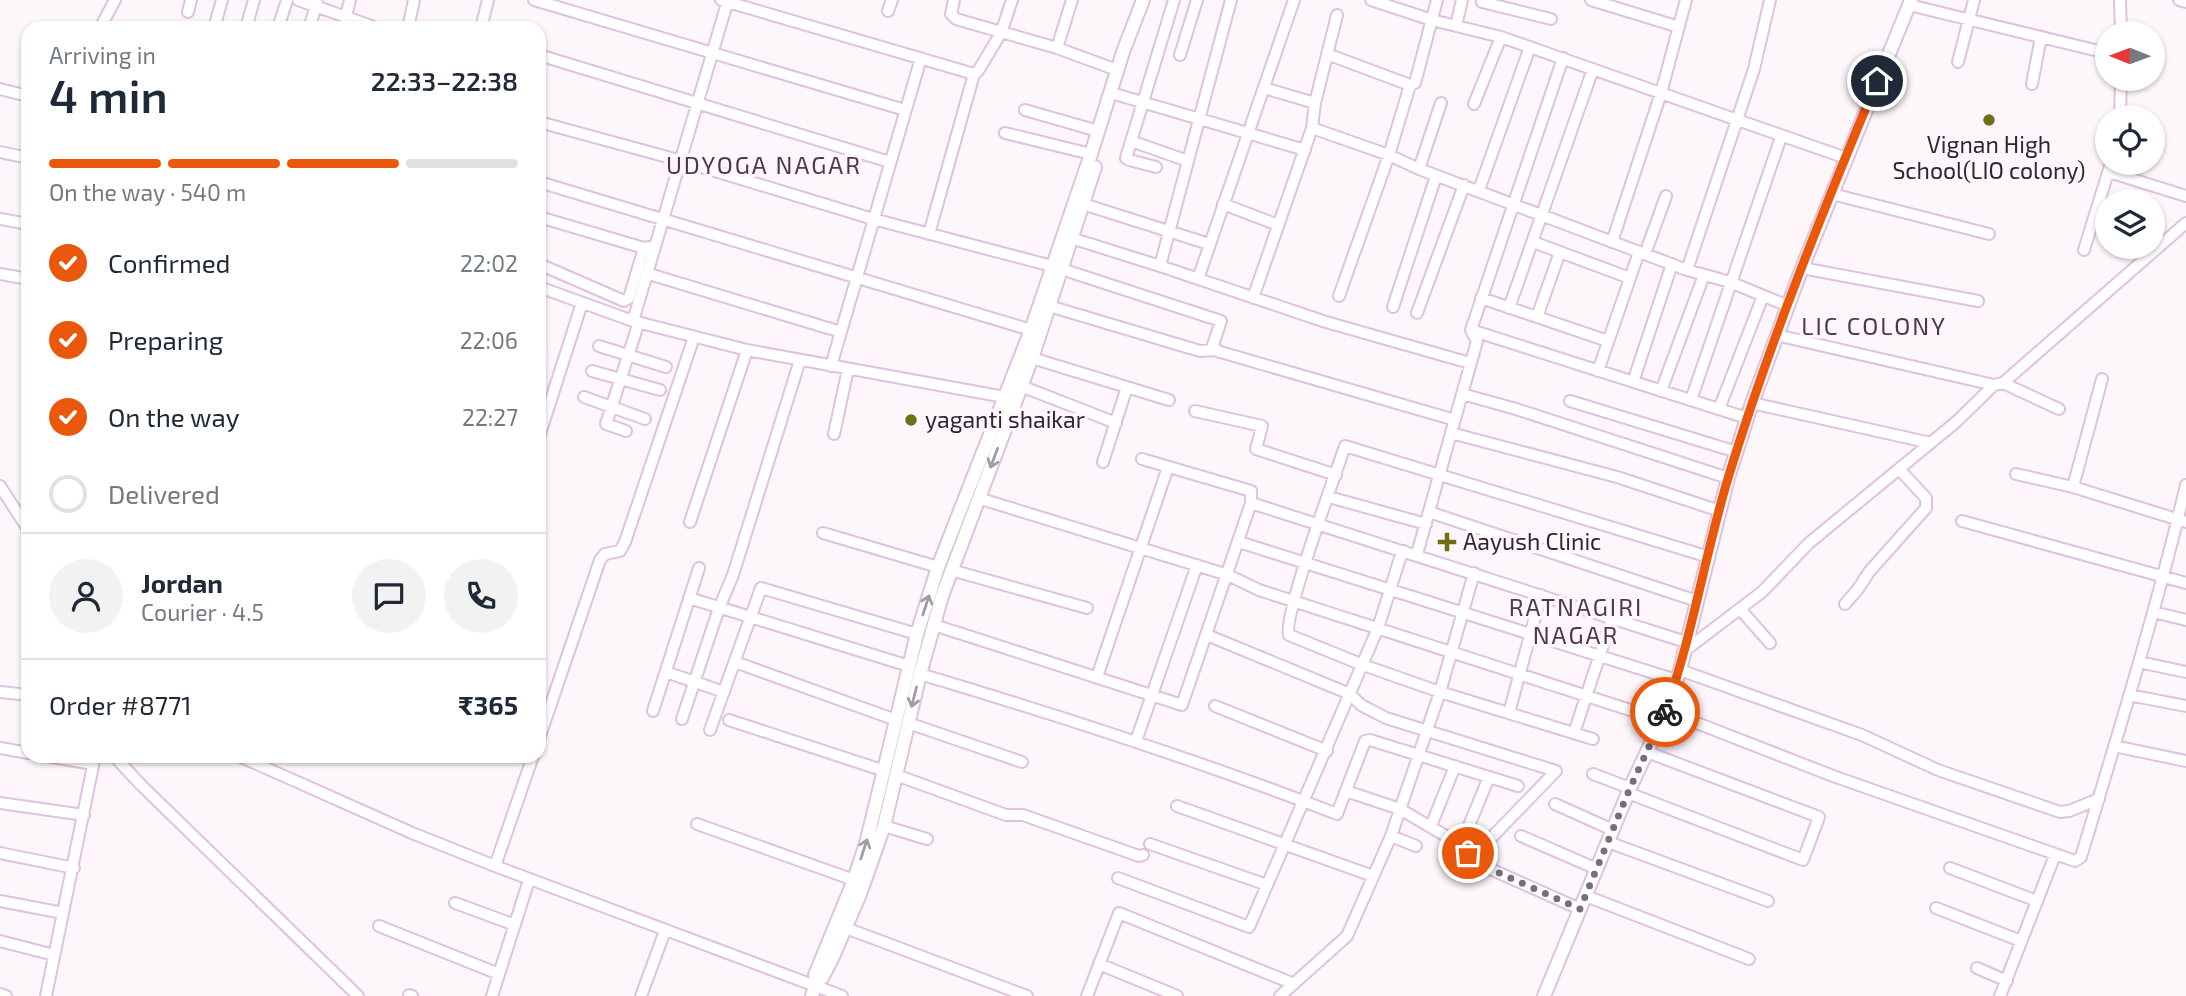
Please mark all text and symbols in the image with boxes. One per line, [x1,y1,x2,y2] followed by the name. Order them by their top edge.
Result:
[2095,21,2165,91] north arrow
[2095,21,2165,259] map controls
[49,41,156,69] text: Arriving in
[1847,51,1907,111] pin
[1858,62,1896,100] icon: home
[371,65,518,96] text: 22:33–22:38
[49,67,168,122] text: 4 min
[2095,105,2165,175] button: locate
[1981,112,1997,128] marker: Vignan High School(LIO colony)
[1892,130,2086,184] place label: Vignan High School(LIO colony)
[666,150,862,179] district label: UDYOGA NAGAR
[49,178,246,206] text: On the way · 540 m
[2095,189,2165,259] button: layers
[49,244,87,282] icon: check
[108,247,231,278] text: Confirmed
[460,249,518,277] text: 22:02
[1801,311,1947,340] district label: LIC COLONY
[49,321,87,359] icon: check
[108,324,223,355] text: Preparing
[460,326,518,354] text: 22:06
[49,398,87,436] icon: check
[108,401,239,432] text: On the way
[462,403,518,431] text: 22:27
[925,405,1085,433] place label: yaganti shaikar
[903,412,919,428] marker: yaganti shaikar
[986,447,999,468] one-way arrow
[108,478,220,509] text: Delivered
[1463,527,1601,555] place label: Aayush Clinic
[1437,532,1457,552] marker: Aayush Clinic
[49,559,123,633] button: person
[352,559,426,633] button: chat
[444,559,518,633] button: phone
[141,567,223,598] text: Jordan
[1509,592,1643,649] district label: RATNAGIRI NAGAR
[920,594,933,616] one-way arrow
[141,598,264,626] text: Courier · 4.5
[1630,677,1700,747] courier
[907,685,920,708] one-way arrow
[49,689,192,720] text: Order #8771
[458,689,518,720] text: ₹365
[1646,693,1684,731] icon: bike
[1438,823,1498,883] pin
[1449,834,1487,872] icon: bag
[858,838,871,860] one-way arrow

